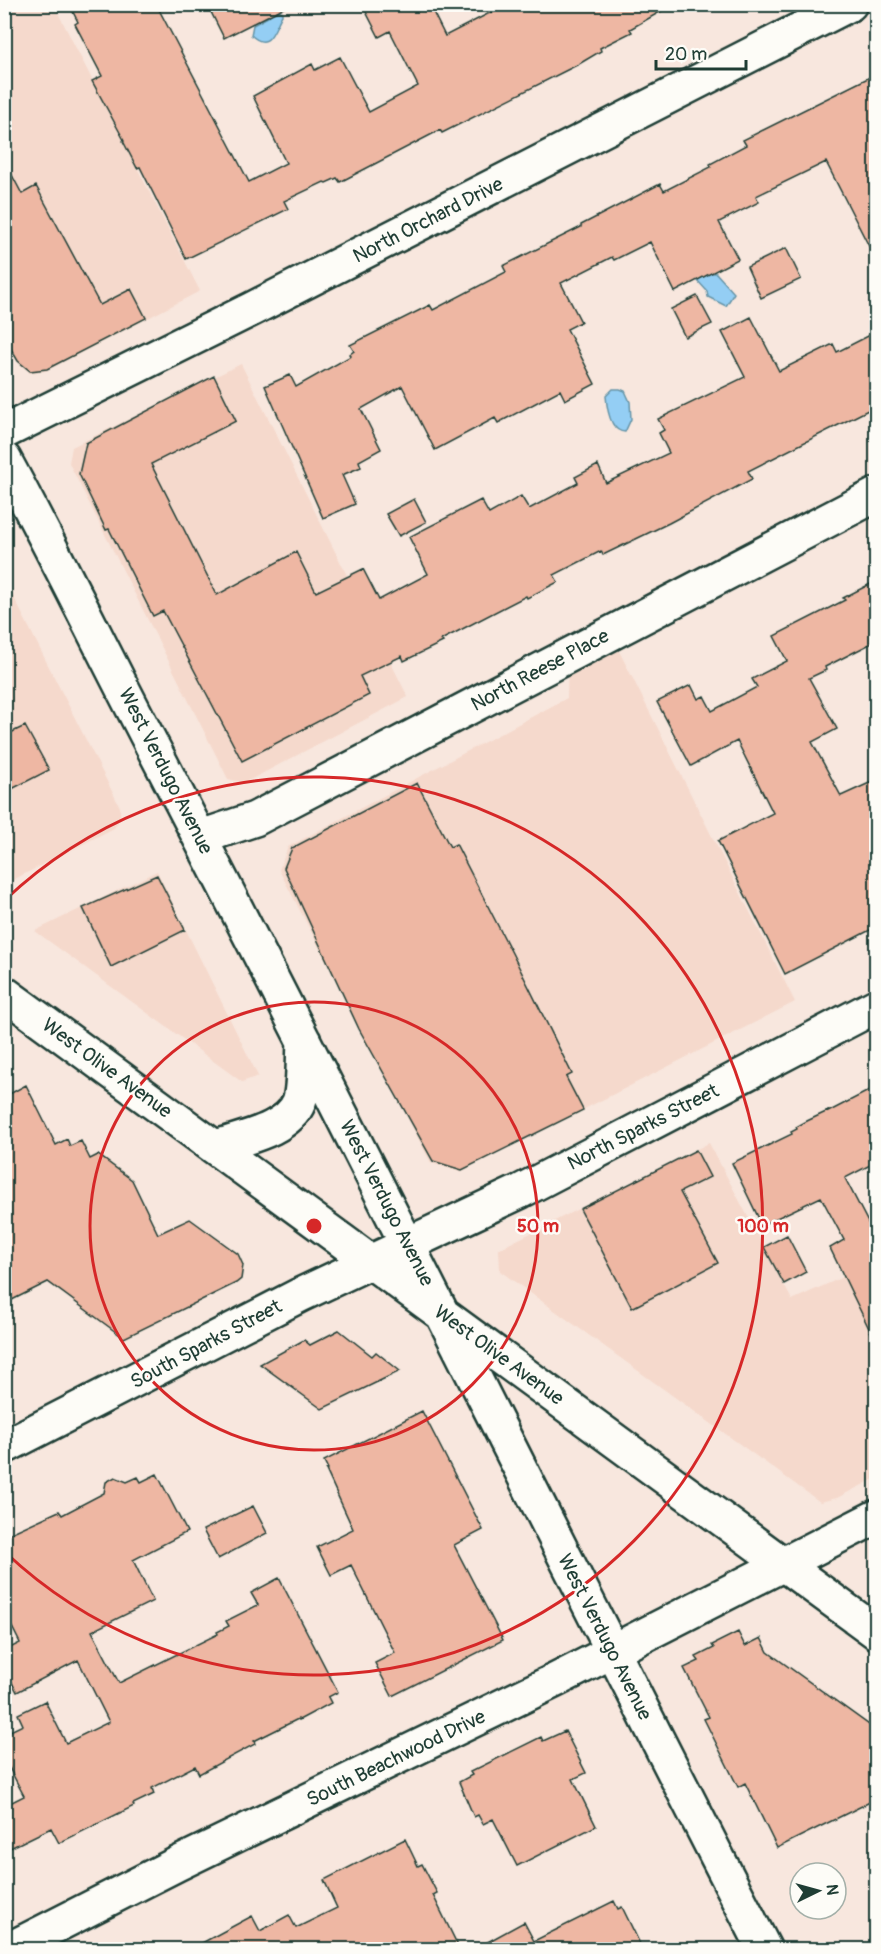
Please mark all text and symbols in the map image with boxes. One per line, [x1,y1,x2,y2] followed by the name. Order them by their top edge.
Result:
[656,33,746,71] scale bar
[665,43,707,66] text: 20 m
[349,171,507,269] street label: North Orchard Drive
[467,623,613,717] street label: North Reese Place
[113,684,219,858] street label: West Verdugo Avenue
[37,1012,177,1124] street label: West Olive Avenue
[563,1078,724,1176] street label: North Sparks Street
[334,1116,440,1290] street label: West Verdugo Avenue
[517,1215,559,1238] text: 50 m
[737,1215,789,1238] text: 100 m
[304,1216,324,1236] centre of rings
[126,1293,287,1394] street label: South Sparks Street
[429,1299,569,1411] street label: West Olive Avenue
[552,1550,658,1724] street label: West Verdugo Avenue
[302,1704,490,1812] street label: South Beachwood Drive
[788,1861,848,1921] north arrow
[822,1884,842,1896] text: N

